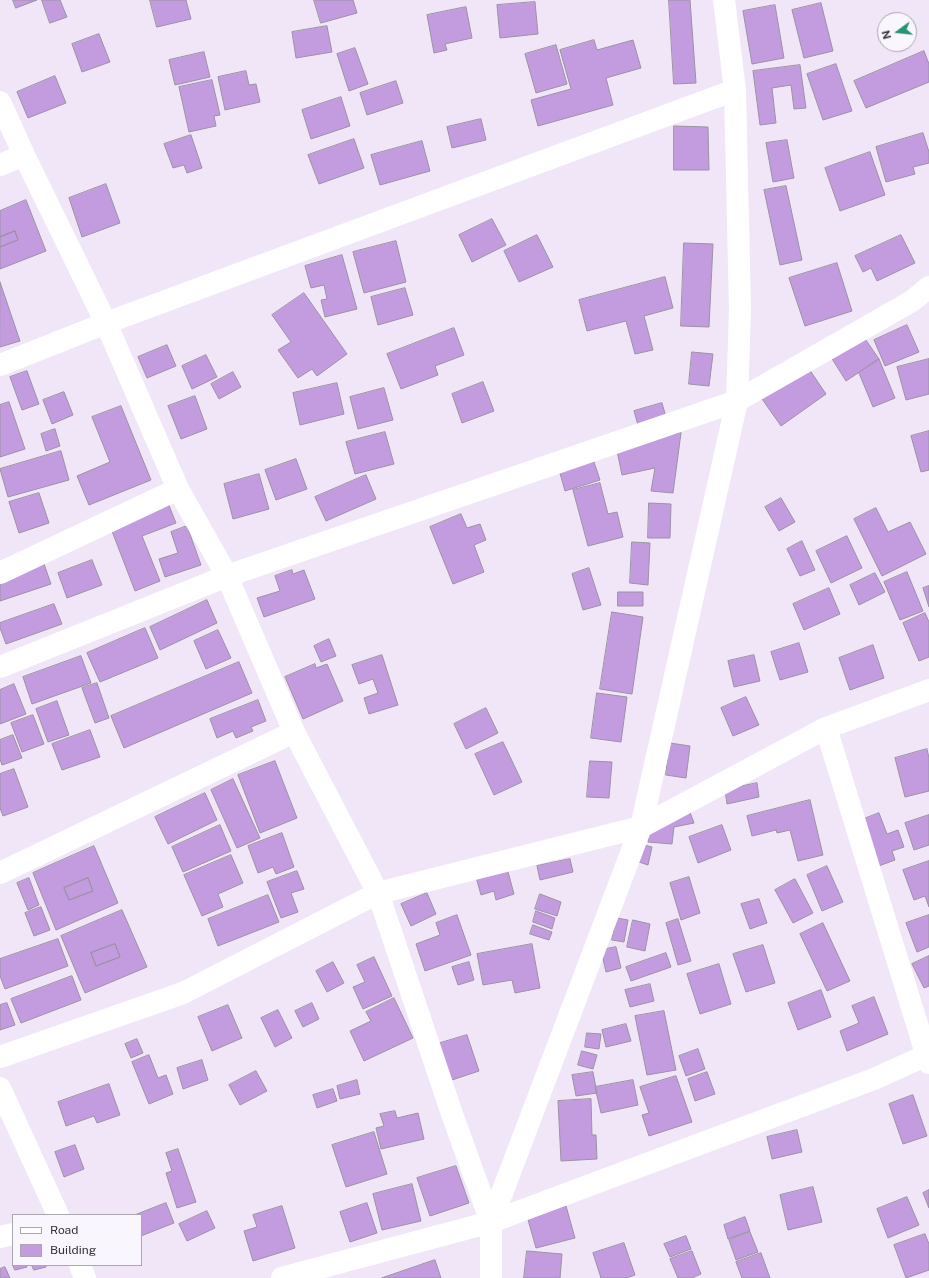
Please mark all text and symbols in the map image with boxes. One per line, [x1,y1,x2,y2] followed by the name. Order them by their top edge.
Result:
[877,12,917,52] north arrow
[879,29,893,41] text: N
[12,1214,142,1266] legend
[50,1223,78,1237] text: Road
[50,1243,96,1257] text: Building

